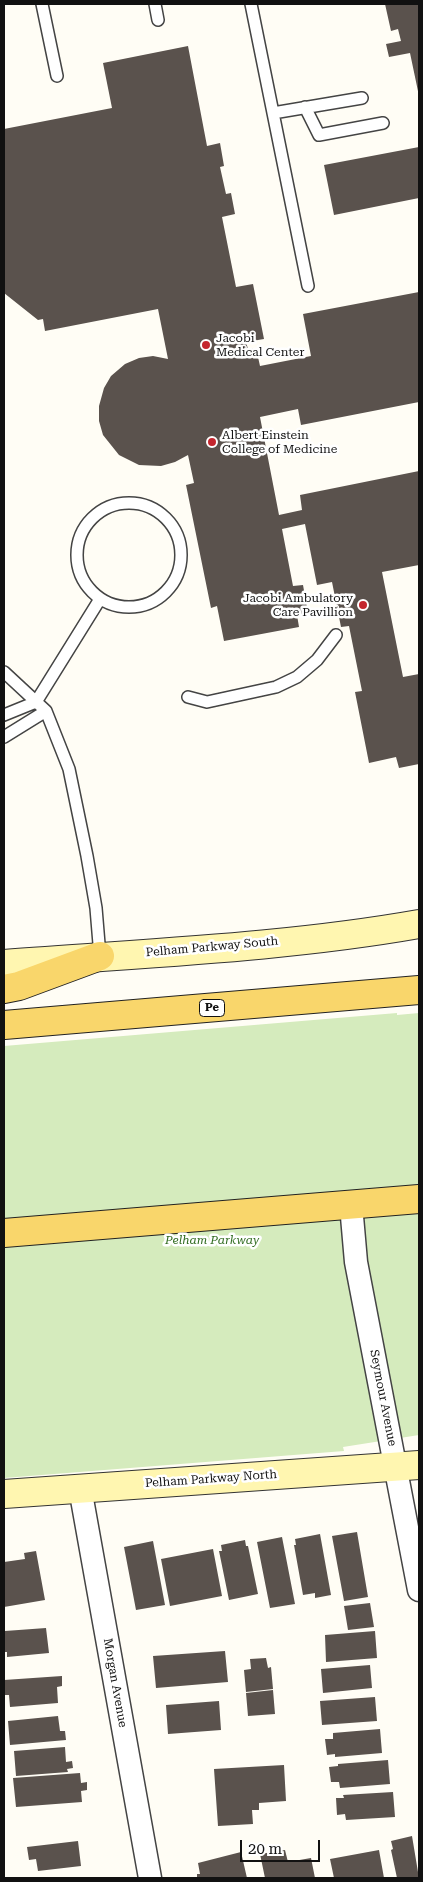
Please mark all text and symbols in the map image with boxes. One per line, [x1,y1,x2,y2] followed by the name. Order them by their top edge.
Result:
[216,331,304,359] place label: Jacobi Medical Center
[200,339,212,351] marker: Jacobi Medical Center
[222,428,337,456] place label: Albert Einstein College of Medicine
[206,436,218,448] marker: Albert Einstein College of Medicine
[243,591,353,619] place label: Jacobi Ambulatory Care Pavillion
[357,599,369,611] marker: Jacobi Ambulatory Care Pavillion
[145,934,279,960] street label: Pelham Parkway South
[200,1000,224,1016] road number: Pe
[165,1233,259,1247] park label: Pelham Parkway
[367,1349,399,1447] street label: Seymour Avenue
[144,1467,278,1491] street label: Pelham Parkway North
[100,1637,130,1729] street label: Morgan Avenue
[243,1830,323,1862] scale bar
[248,1840,282,1858] text: 20 m

